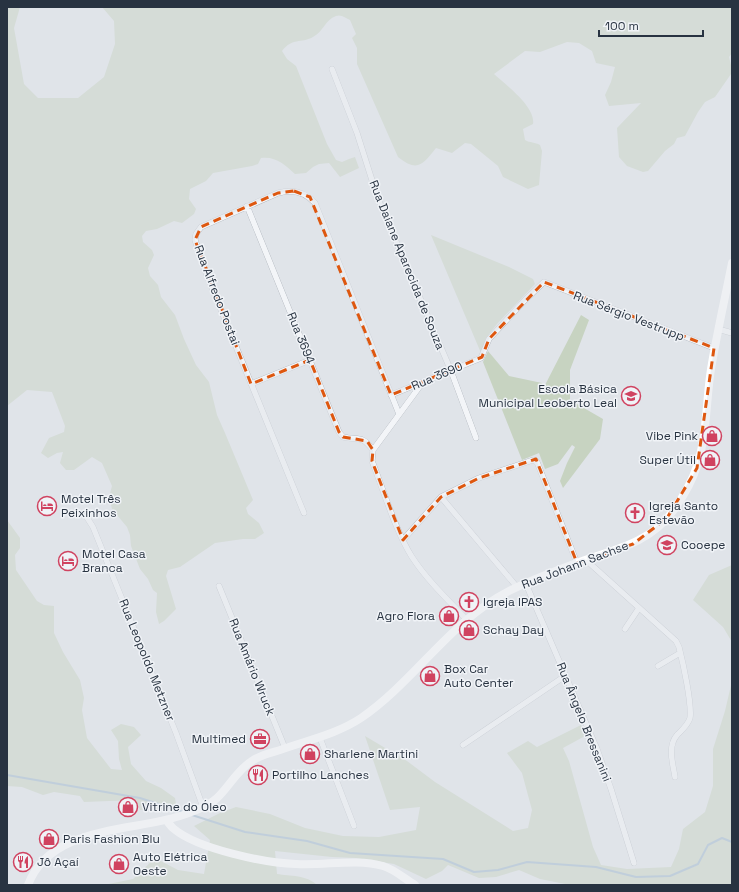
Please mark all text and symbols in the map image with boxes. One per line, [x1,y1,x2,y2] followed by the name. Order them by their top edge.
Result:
[599,12,703,38] scale bar
[605,18,639,34] text: 100 m
[366,178,448,352] street label: Rua Daiane Aparecida de Souza
[191,243,244,347] street label: Rua Alfredo Postai
[571,287,687,345] street label: Rua Sérgio Vestrupp
[283,310,319,367] street label: Rua 3694
[409,358,465,394] street label: Rua 3690
[479,381,617,411] place label: Escola Básica Municipal Leoberto Leal
[620,385,642,407] school or university icon: Escola Básica Municipal Leoberto Leal
[701,425,723,447] shop icon: Vibe Pink
[646,428,699,444] place label: Vibe Pink
[699,449,721,471] shop icon: Super Útil
[639,452,696,468] place label: Super Útil
[61,491,121,521] place label: Motel Três Peixinhos
[36,495,58,517] hotel icon: Motel Três Peixinhos
[649,498,718,528] place label: Igreja Santo Estevão
[624,502,646,524] church icon: Igreja Santo Estevão
[656,534,678,556] school or university icon: Cooepe
[519,537,631,593] street label: Rua Johann Sachse
[681,537,725,553] place label: Cooepe
[82,546,146,576] place label: Motel Casa Branca
[57,550,79,572] hotel icon: Motel Casa Branca
[458,591,480,613] church icon: Igreja IPAS
[483,594,542,610] place label: Igreja IPAS
[115,597,179,724] street label: Rua Leopoldo Metzner
[438,605,460,627] shop icon: Agro Flora
[377,608,435,624] place label: Agro Flora
[225,616,279,718] street label: Rua Amário Wruck
[458,619,480,641] shop icon: Schay Day
[483,622,544,638] place label: Schay Day
[553,660,615,784] street label: Rua Ângelo Bressanini
[444,661,514,691] place label: Box Car Auto Center
[419,665,441,687] shop icon: Box Car Auto Center
[249,728,271,750] office icon: Multimed
[192,731,246,747] place label: Multimed
[299,743,321,765] shop icon: Sharlene Martini
[324,746,418,762] place label: Sharlene Martini
[247,764,269,786] restaurant icon: Portilho Lanches
[272,767,369,783] place label: Portilho Lanches
[117,796,139,818] shop icon: Vitrine do Óleo
[142,799,227,815] place label: Vitrine do Óleo
[38,828,60,850] shop icon: Paris Fashion Blu
[63,831,160,847] place label: Paris Fashion Blu
[133,849,207,879] place label: Auto Elétrica Oeste
[12,851,34,873] restaurant icon: Jô Açaí
[108,853,130,875] shop icon: Auto Elétrica Oeste
[37,854,79,870] place label: Jô Açaí

